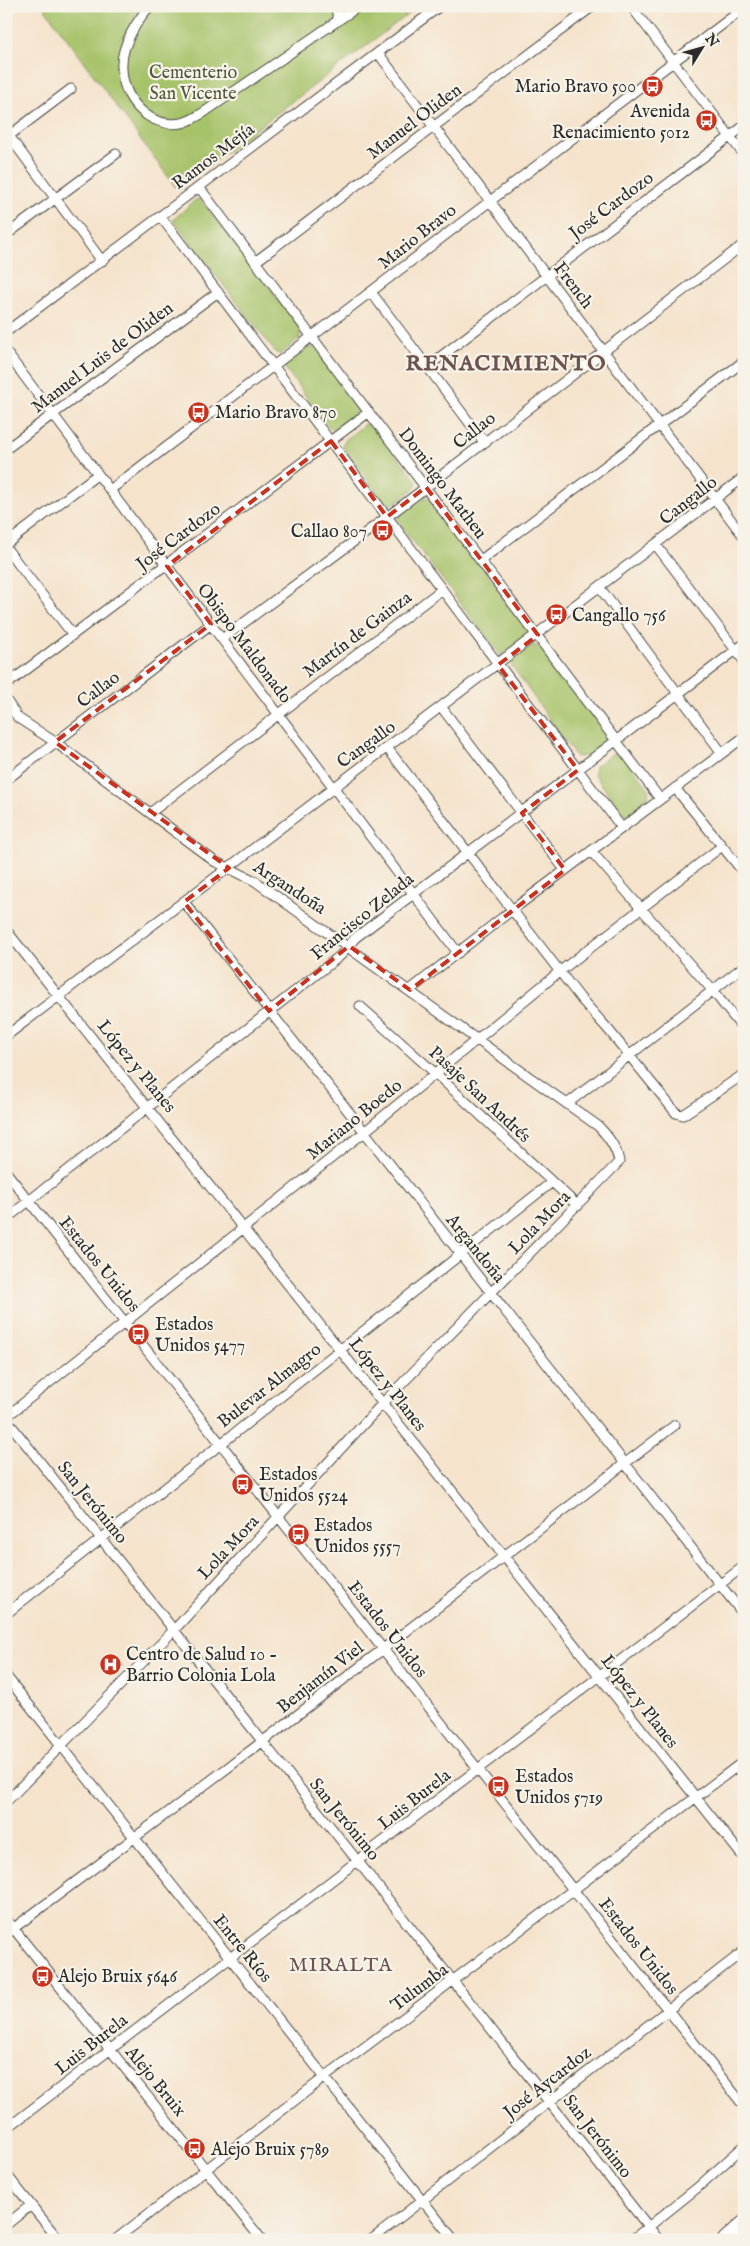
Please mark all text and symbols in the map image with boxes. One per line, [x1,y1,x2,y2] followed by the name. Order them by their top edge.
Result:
[678,22,728,72] north arrow
[700,30,722,51] text: N
[149,62,237,106] park label: Cementerio San Vicente
[640,74,664,98] bus stop icon: Mario Bravo 500
[515,76,636,99] place label: Mario Bravo 500
[363,79,467,165] street label: Manuel Oliden
[552,101,690,145] place label: Avenida Renacimiento 5012
[694,109,718,133] bus stop icon: Avenida Renacimiento 5012
[168,119,260,196] street label: Ramos Mejía
[564,167,659,247] street label: José Cardozo
[374,199,462,275] street label: Mario Bravo
[548,258,598,314] street label: French
[27,297,179,419] street label: Manuel Luis de Oliden
[406,350,606,378] district label: RENACIMIENTO
[187,400,211,424] bus stop icon: Mario Bravo 870
[215,402,337,425] place label: Mario Bravo 870
[449,407,501,455] street label: Callao
[392,424,491,544] street label: Domingo Matheu
[655,471,723,531] street label: Cangallo
[131,498,226,578] street label: José Cardozo
[371,519,395,543] bus stop icon: Callao 807
[291,521,367,544] place label: Callao 807
[191,579,297,709] street label: Obispo Maldonado
[299,587,417,684] street label: Martín de Gainza
[544,603,568,627] bus stop icon: Cangallo 756
[572,605,666,628] place label: Cangallo 756
[73,666,125,714] street label: Callao
[333,716,401,774] street label: Cangallo
[247,856,330,920] street label: Argandoña
[307,868,419,966] street label: Francisco Zelada
[91,1016,180,1118] street label: López y Planes
[423,1042,535,1148] street label: Pasaje San Andrés
[303,1074,408,1166] street label: Mariano Boedo
[504,1186,576,1260] street label: Lola Mora
[439,1209,510,1288] street label: Argandoña
[53,1212,145,1318] street label: Estados Unidos
[155,1314,245,1358] place label: Estados Unidos 5477
[127,1322,151,1346] bus stop icon: Estados Unidos 5477
[343,1333,431,1437] street label: López y Planes
[213,1338,327,1434] street label: Bulevar Almagro
[51,1457,132,1549] street label: San Jerónimo
[259,1464,348,1508] place label: Estados Unidos 5524
[231,1472,255,1496] bus stop icon: Estados Unidos 5524
[193,1511,265,1585] street label: Lola Mora
[314,1515,401,1559] place label: Estados Unidos 5557
[286,1523,310,1547] bus stop icon: Estados Unidos 5557
[342,1577,432,1683] street label: Estados Unidos
[273,1637,369,1719] street label: Benjamín Viel
[126,1644,277,1688] place label: Centro de Salud 10 - Barrio Colonia Lola
[595,1650,683,1754] street label: López y Planes
[98,1652,122,1676] hospital icon: Centro de Salud 10 - Barrio Colonia Lola
[374,1765,456,1836] street label: Luis Burela
[515,1766,603,1810] place label: Estados Unidos 5719
[303,1774,384,1866] street label: San Jerónimo
[487,1774,511,1798] bus stop icon: Estados Unidos 5719
[593,1894,683,2000] street label: Estados Unidos
[207,1910,276,1988] street label: Entre Ríos
[289,1953,393,1978] district label: MIRALTA
[387,1959,453,2017] street label: Tulumba
[30,1964,54,1988] bus stop icon: Alejo Bruix 5646
[57,1966,177,1989] place label: Alejo Bruix 5646
[51,2010,133,2081] street label: Luis Burela
[119,2041,191,2122] street label: Alejo Bruix
[498,2042,596,2126] street label: José Aycardoz
[557,2090,637,2184] street label: San Jerónimo
[183,2137,207,2161] bus stop icon: Alejo Bruix 5789
[210,2139,329,2162] place label: Alejo Bruix 5789

